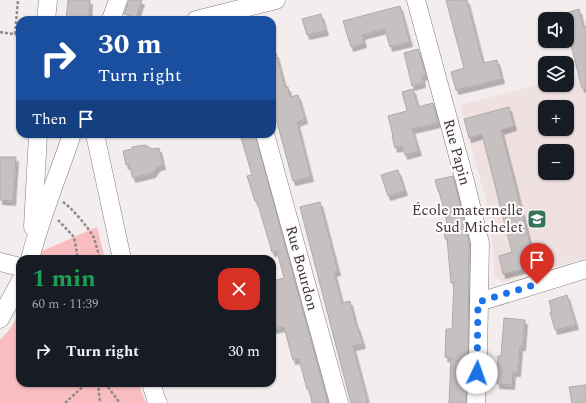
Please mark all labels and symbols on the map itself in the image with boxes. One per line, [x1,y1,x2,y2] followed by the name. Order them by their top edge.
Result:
[437,116,476,188] street label: Rue Papin
[412,199,523,239] place label: École maternelle Sud Michelet
[526,208,548,230] school or university icon: École maternelle Sud Michelet
[279,223,324,313] street label: Rue Bourdon
[520,243,554,284] pin
[456,352,498,394] position arrow

